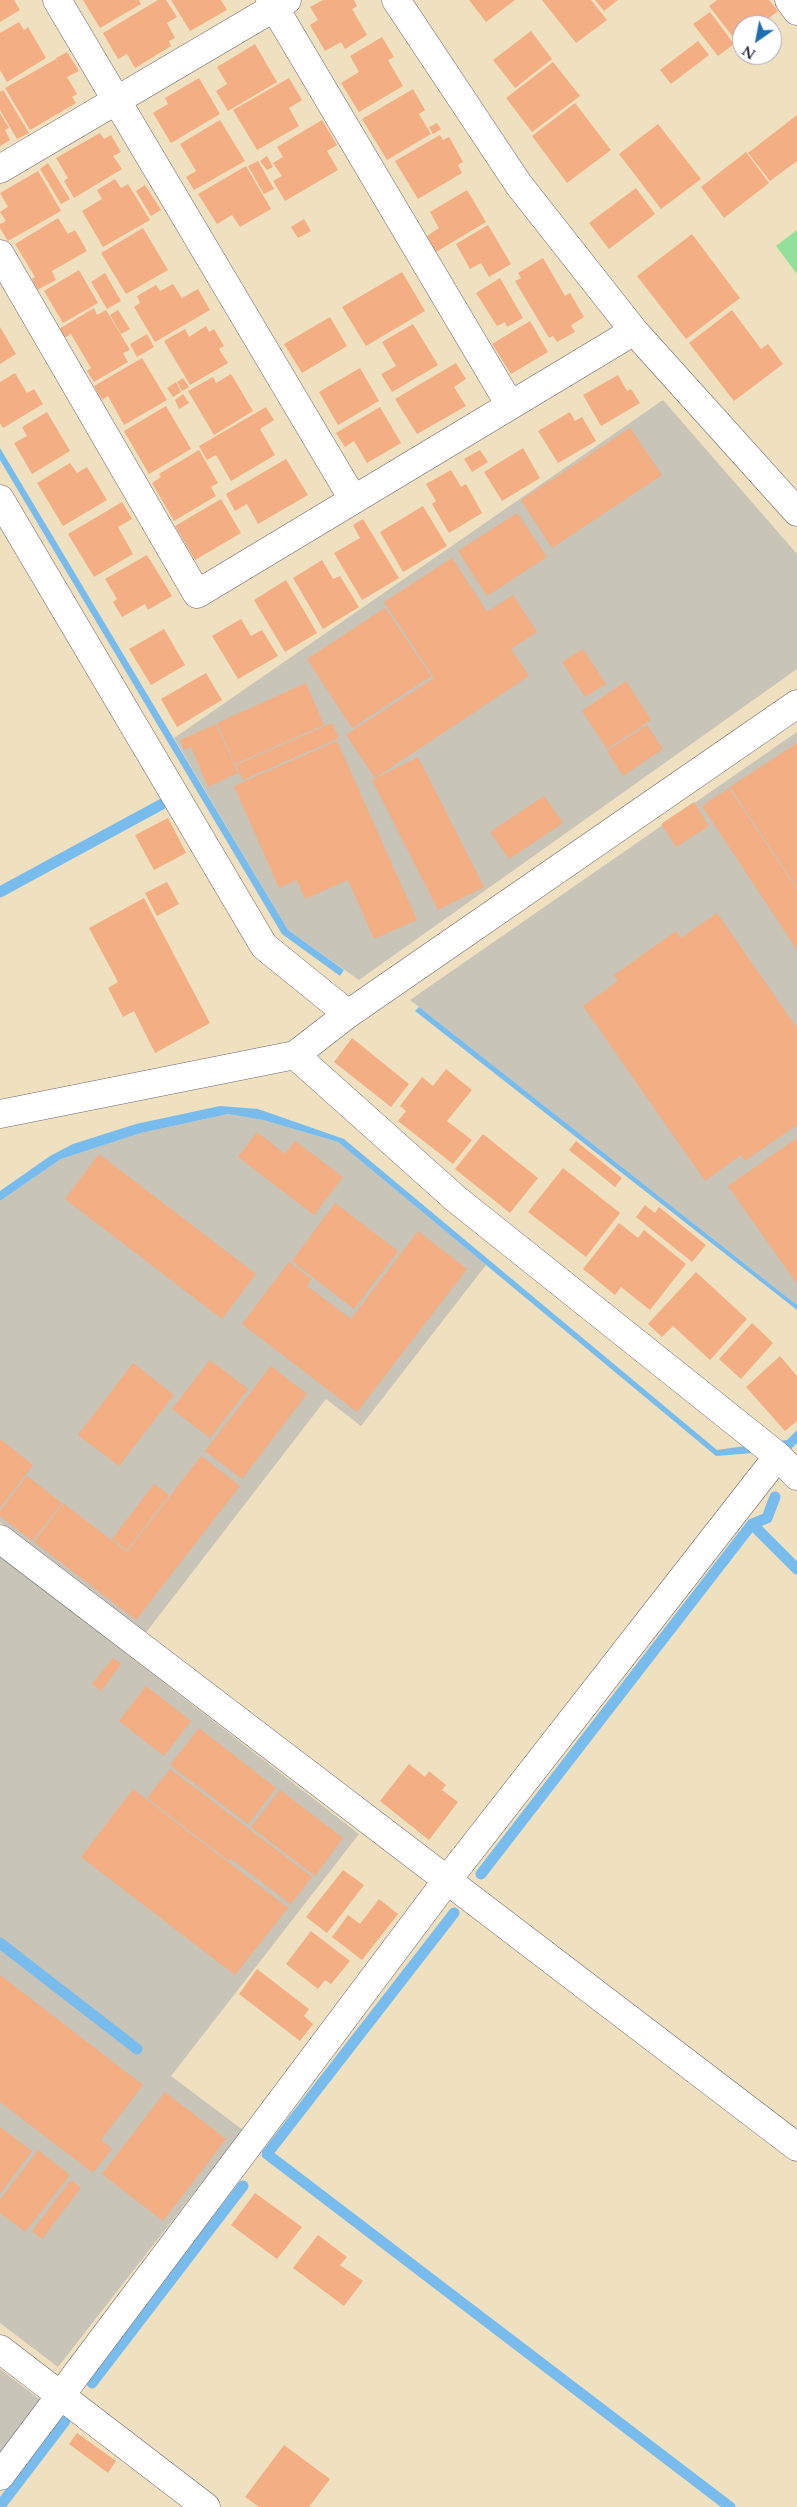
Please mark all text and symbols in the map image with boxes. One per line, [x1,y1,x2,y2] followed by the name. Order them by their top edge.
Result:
[732,15,782,65] north arrow
[739,41,759,63] text: N

